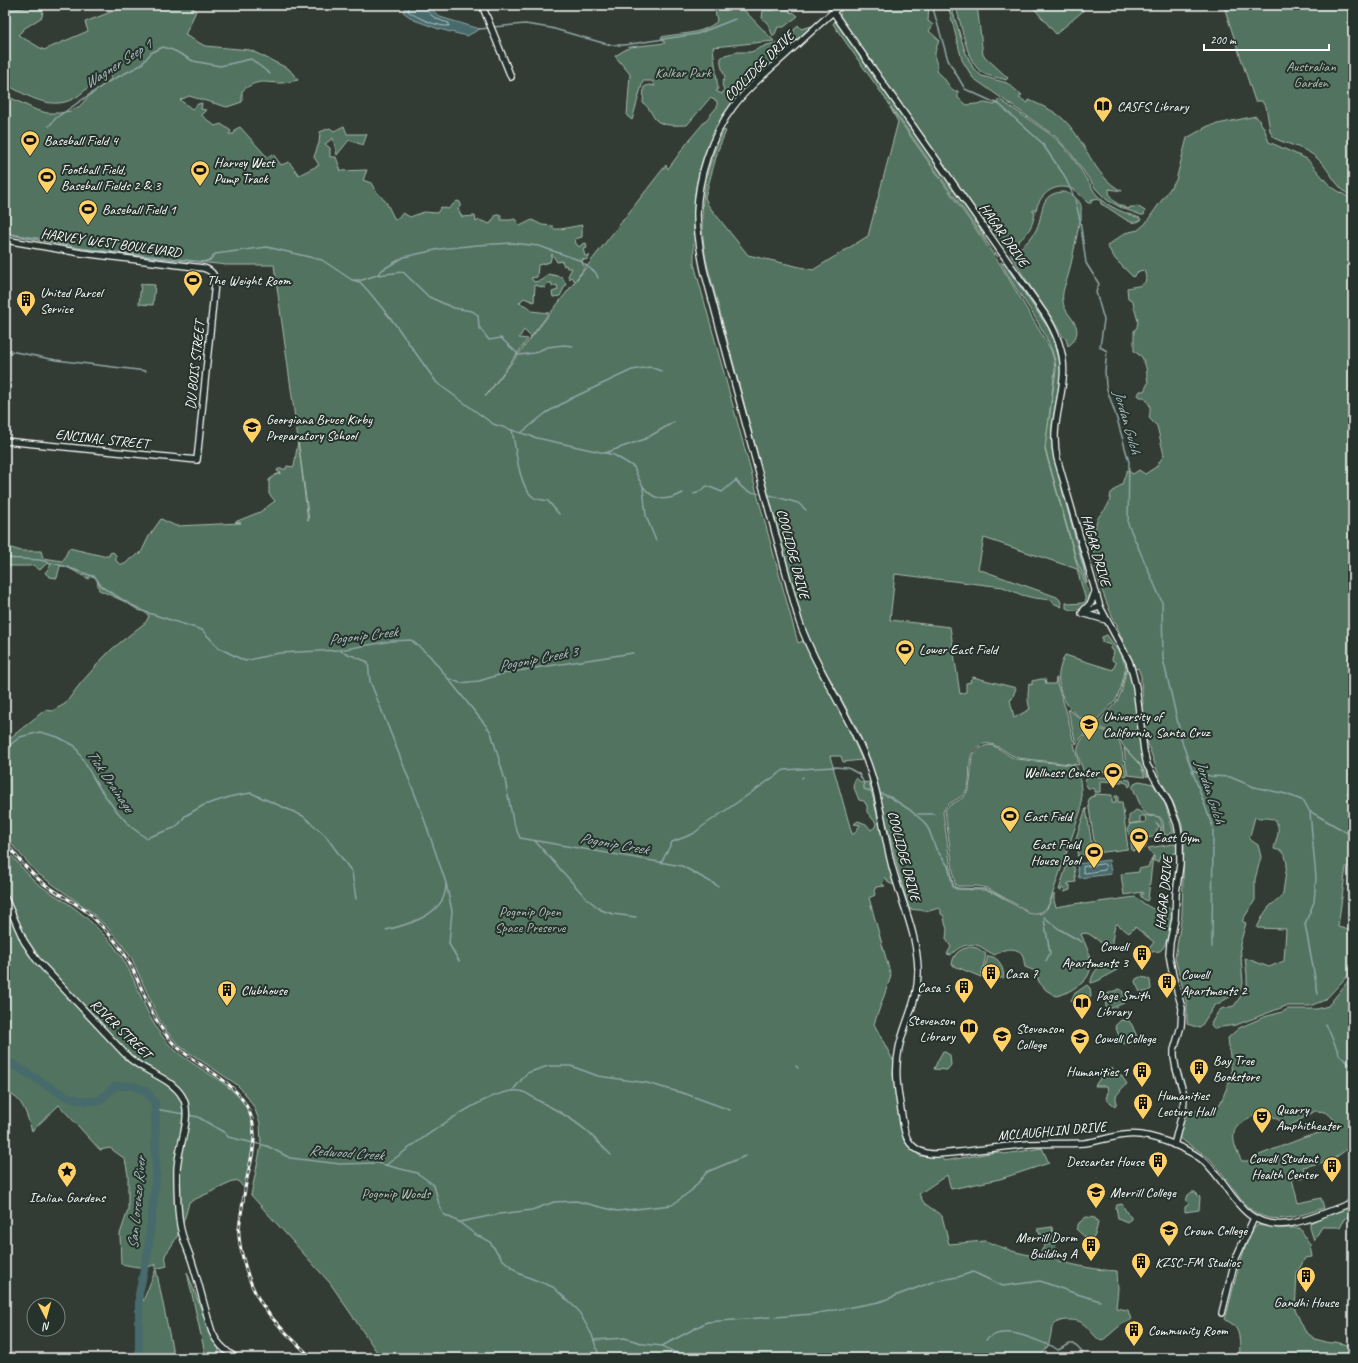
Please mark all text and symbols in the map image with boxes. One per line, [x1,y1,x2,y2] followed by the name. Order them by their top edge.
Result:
[720,26,799,105] street label: COOLIDGE DRIVE
[1204,26,1329,52] scale bar
[1210,32,1237,48] text: 200 m
[81,33,158,93] water label: Wagner Seep 1
[1286,58,1336,91] park label: Australian Garden
[655,64,712,81] park label: Kalkar Park
[1092,95,1114,123] library icon: CASFS Library
[1117,98,1190,115] place label: CASFS Library
[19,129,41,157] sports icon: Baseball Field 4
[44,132,120,149] place label: Baseball Field 4
[214,154,276,187] place label: Harvey West Pump Track
[189,159,211,187] sports icon: Harvey West Pump Track
[61,161,162,194] place label: Football Field, Baseball Fields 2 & 3
[36,166,58,194] sports icon: Football Field, Baseball Fields 2 & 3
[77,198,99,226] sports icon: Baseball Field 1
[976,200,1033,271] street label: HAGAR DRIVE
[102,201,177,218] place label: Baseball Field 1
[40,225,184,262] street label: HARVEY WEST BOULEVARD
[182,269,204,297] sports icon: The Weight Room
[207,272,292,289] place label: The Weight Room
[40,284,105,317] place label: United Parcel Service
[15,289,37,317] building icon: United Parcel Service
[182,316,208,410] street label: DU BOIS STREET
[1108,386,1145,457] water label: Jordan Gulch
[266,411,373,444] place label: Georgiana Bruce Kirby Preparatory School
[241,416,263,444] school or university icon: Georgiana Bruce Kirby Preparatory School
[54,426,153,453] street label: ENCINAL STREET
[773,507,814,603] street label: COOLIDGE DRIVE
[1078,512,1115,589] street label: HAGAR DRIVE
[328,622,401,650] water label: Pogonip Creek
[894,638,916,666] sports icon: Lower East Field
[497,641,582,676] water label: Pogonip Creek 3
[919,641,1000,658] place label: Lower East Field
[1103,708,1211,741] place label: University of California, Santa Cruz
[1078,713,1100,741] school or university icon: University of California, Santa Cruz
[82,746,139,817] water label: Tick Drainage
[1190,756,1229,827] water label: Jordan Gulch
[1102,761,1124,789] sports icon: Wellness Center
[1024,764,1100,781] place label: Wellness Center
[999,805,1021,833] sports icon: East Field
[1024,808,1074,825] place label: East Field
[884,809,925,905] street label: COOLIDGE DRIVE
[1128,826,1150,854] sports icon: East Gym
[578,829,652,860] water label: Pogonip Creek
[1153,829,1200,846] place label: East Gym
[1031,836,1083,869] place label: East Field House Pool
[1083,841,1105,869] sports icon: East Field House Pool
[1152,854,1176,931] street label: HAGAR DRIVE
[495,903,567,936] park label: Pogonip Open Space Preserve
[1062,938,1131,971] place label: Cowell Apartments 3
[1131,943,1153,971] building icon: Cowell Apartments 3
[980,962,1002,990] building icon: Casa 7
[1005,965,1039,982] place label: Casa 7
[1181,966,1249,999] place label: Cowell Apartments 2
[1156,971,1178,999] building icon: Cowell Apartments 2
[953,976,975,1004] building icon: Casa 5
[216,979,238,1007] building icon: Clubhouse
[917,979,951,996] place label: Casa 5
[241,982,289,999] place label: Clubhouse
[1096,987,1152,1020] place label: Page Smith Library
[1071,992,1093,1020] library icon: Page Smith Library
[87,996,158,1065] street label: RIVER STREET
[907,1012,956,1045] place label: Stevenson Library
[958,1017,980,1045] library icon: Stevenson Library
[1016,1020,1064,1053] place label: Stevenson College
[991,1025,1013,1053] school or university icon: Stevenson College
[1069,1027,1091,1055] school or university icon: Cowell College
[1094,1030,1157,1047] place label: Cowell College
[1213,1052,1261,1085] place label: Bay Tree Bookstore
[1188,1057,1210,1085] building icon: Bay Tree Bookstore
[1131,1060,1153,1088] building icon: Humanities 1
[1066,1063,1129,1080] place label: Humanities 1
[1157,1087,1217,1120] place label: Humanities Lecture Hall
[1132,1092,1154,1120] building icon: Humanities Lecture Hall
[1276,1101,1343,1134] place label: Quarry Amphitheater
[1251,1106,1273,1134] theatre icon: Quarry Amphitheater
[997,1118,1109,1144] street label: MCLAUGHLIN DRIVE
[308,1141,386,1165] water label: Redwood Creek
[1147,1150,1169,1178] building icon: Descartes House
[1249,1150,1319,1183] place label: Cowell Student Health Center
[124,1153,151,1250] water label: San Lorenzo River
[1066,1153,1145,1170] place label: Descartes House
[1321,1155,1343,1183] building icon: Cowell Student Health Center
[56,1160,78,1188] place icon: Italian Gardens
[1085,1181,1107,1209] school or university icon: Merrill College
[1110,1184,1177,1201] place label: Merrill College
[362,1185,432,1202] park label: Pogonip Woods
[29,1189,106,1206] place label: Italian Gardens
[1158,1219,1180,1247] school or university icon: Crown College
[1183,1222,1248,1239] place label: Crown College
[1016,1229,1078,1262] place label: Merrill Dorm Building A
[1080,1234,1102,1262] building icon: Merrill Dorm Building A
[1130,1251,1152,1279] building icon: KZSC-FM Studios
[1155,1254,1241,1271] place label: KZSC-FM Studios
[1295,1265,1317,1293] building icon: Gandhi House
[1274,1294,1340,1311] place label: Gandhi House
[26,1297,66,1337] north arrow
[1123,1319,1145,1347] building icon: Community Room
[41,1320,51,1334] text: N
[1148,1322,1229,1339] place label: Community Room

